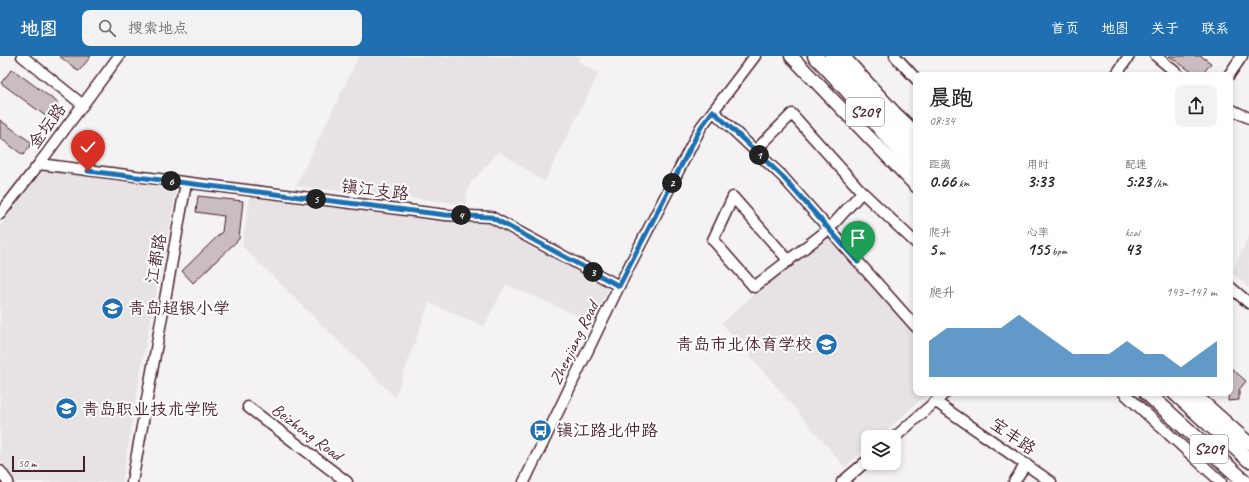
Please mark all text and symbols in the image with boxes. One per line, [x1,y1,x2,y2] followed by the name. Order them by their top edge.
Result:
[82,10,362,46] search box
[20,17,58,41] text: 地图
[96,17,118,39] icon: search
[128,19,188,38] text: 搜索地点
[1051,20,1079,37] text: 首页
[1101,20,1129,37] text: 地图
[1151,20,1179,37] text: 关于
[1201,20,1229,37] text: 联系
[929,84,973,112] text: 晨跑
[1175,85,1217,127] button: share
[846,98,884,126] road number: S209
[24,99,70,153] street label: 金坛路
[929,113,955,129] text: 08:34
[71,130,105,171] pin
[77,136,99,158] icon: check
[749,145,769,165] pin: 1
[757,148,761,162] text: 1
[929,157,951,171] text: 距离
[1027,157,1049,171] text: 用时
[1125,157,1147,171] text: 配速
[161,171,181,191] pin: 6
[929,171,956,192] text: 0.66
[1027,171,1053,192] text: 3:33
[1125,171,1151,192] text: 5:23
[662,173,682,193] pin: 2
[168,174,174,188] text: 6
[340,175,410,205] street label: 镇江支路
[670,176,674,190] text: 2
[956,176,969,190] text: km
[1151,176,1168,190] text: /km
[306,189,326,209] pin: 5
[314,192,318,206] text: 5
[451,205,471,225] pin: 4
[459,208,463,222] text: 4
[841,221,875,262] pin
[929,225,951,239] text: 爬升
[1027,225,1049,239] text: 心率
[1125,225,1140,239] text: kcal
[847,227,869,249] icon: arrive
[141,232,171,286] street label: 江都路
[929,239,936,260] text: 5
[1027,239,1049,260] text: 155
[1125,239,1140,260] text: 43
[936,244,945,258] text: m
[1049,244,1067,258] text: bpm
[583,262,603,282] pin: 3
[591,265,595,279] text: 3
[1166,284,1217,300] text: 143–147 m
[929,285,955,301] text: 爬升
[99,295,125,321] school or university icon: 青岛超银小学
[545,296,604,388] street label: Zhenjiang Road
[128,298,230,319] place label: 青岛超银小学
[814,331,840,357] school or university icon: 青岛市北体育学校
[676,334,812,355] place label: 青岛市北体育学校
[54,396,80,422] school or university icon: 青岛职业技术学院
[82,399,218,420] place label: 青岛职业技术学院
[268,399,349,467] street label: Beizhong Road
[986,413,1040,459] street label: 宝丰路
[527,417,553,443] bus stop icon: 镇江路北仲路
[556,420,658,441] place label: 镇江路北仲路
[861,430,901,470] map controls
[861,430,901,470] button: layers
[1190,435,1228,463] road number: S209
[12,454,85,473] scale bar
[18,456,37,470] text: 50 m

